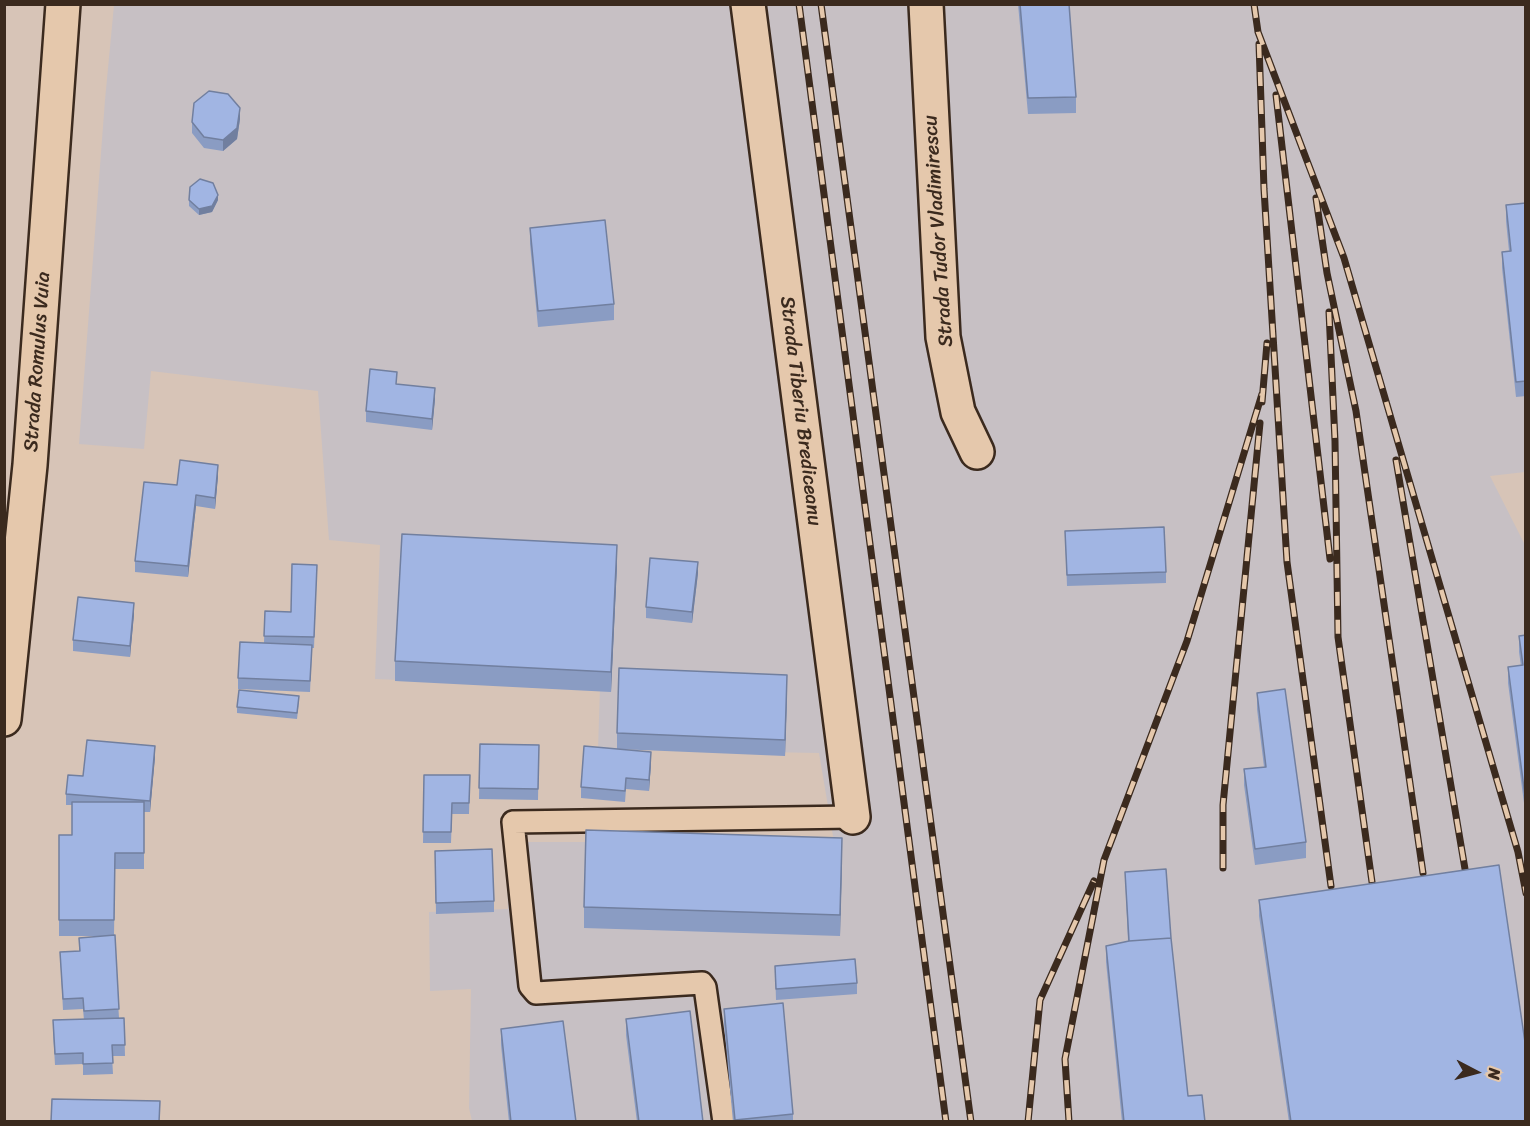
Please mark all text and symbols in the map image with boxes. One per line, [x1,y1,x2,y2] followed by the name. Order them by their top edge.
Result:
[919,114,959,348] street label: Strada Tudor Vladimirescu
[20,271,56,453] street label: Strada Romulus Vuia
[774,295,826,527] street label: Strada Tiberiu Brediceanu
[1446,1042,1506,1102] north arrow
[1479,1067,1509,1081] text: N

